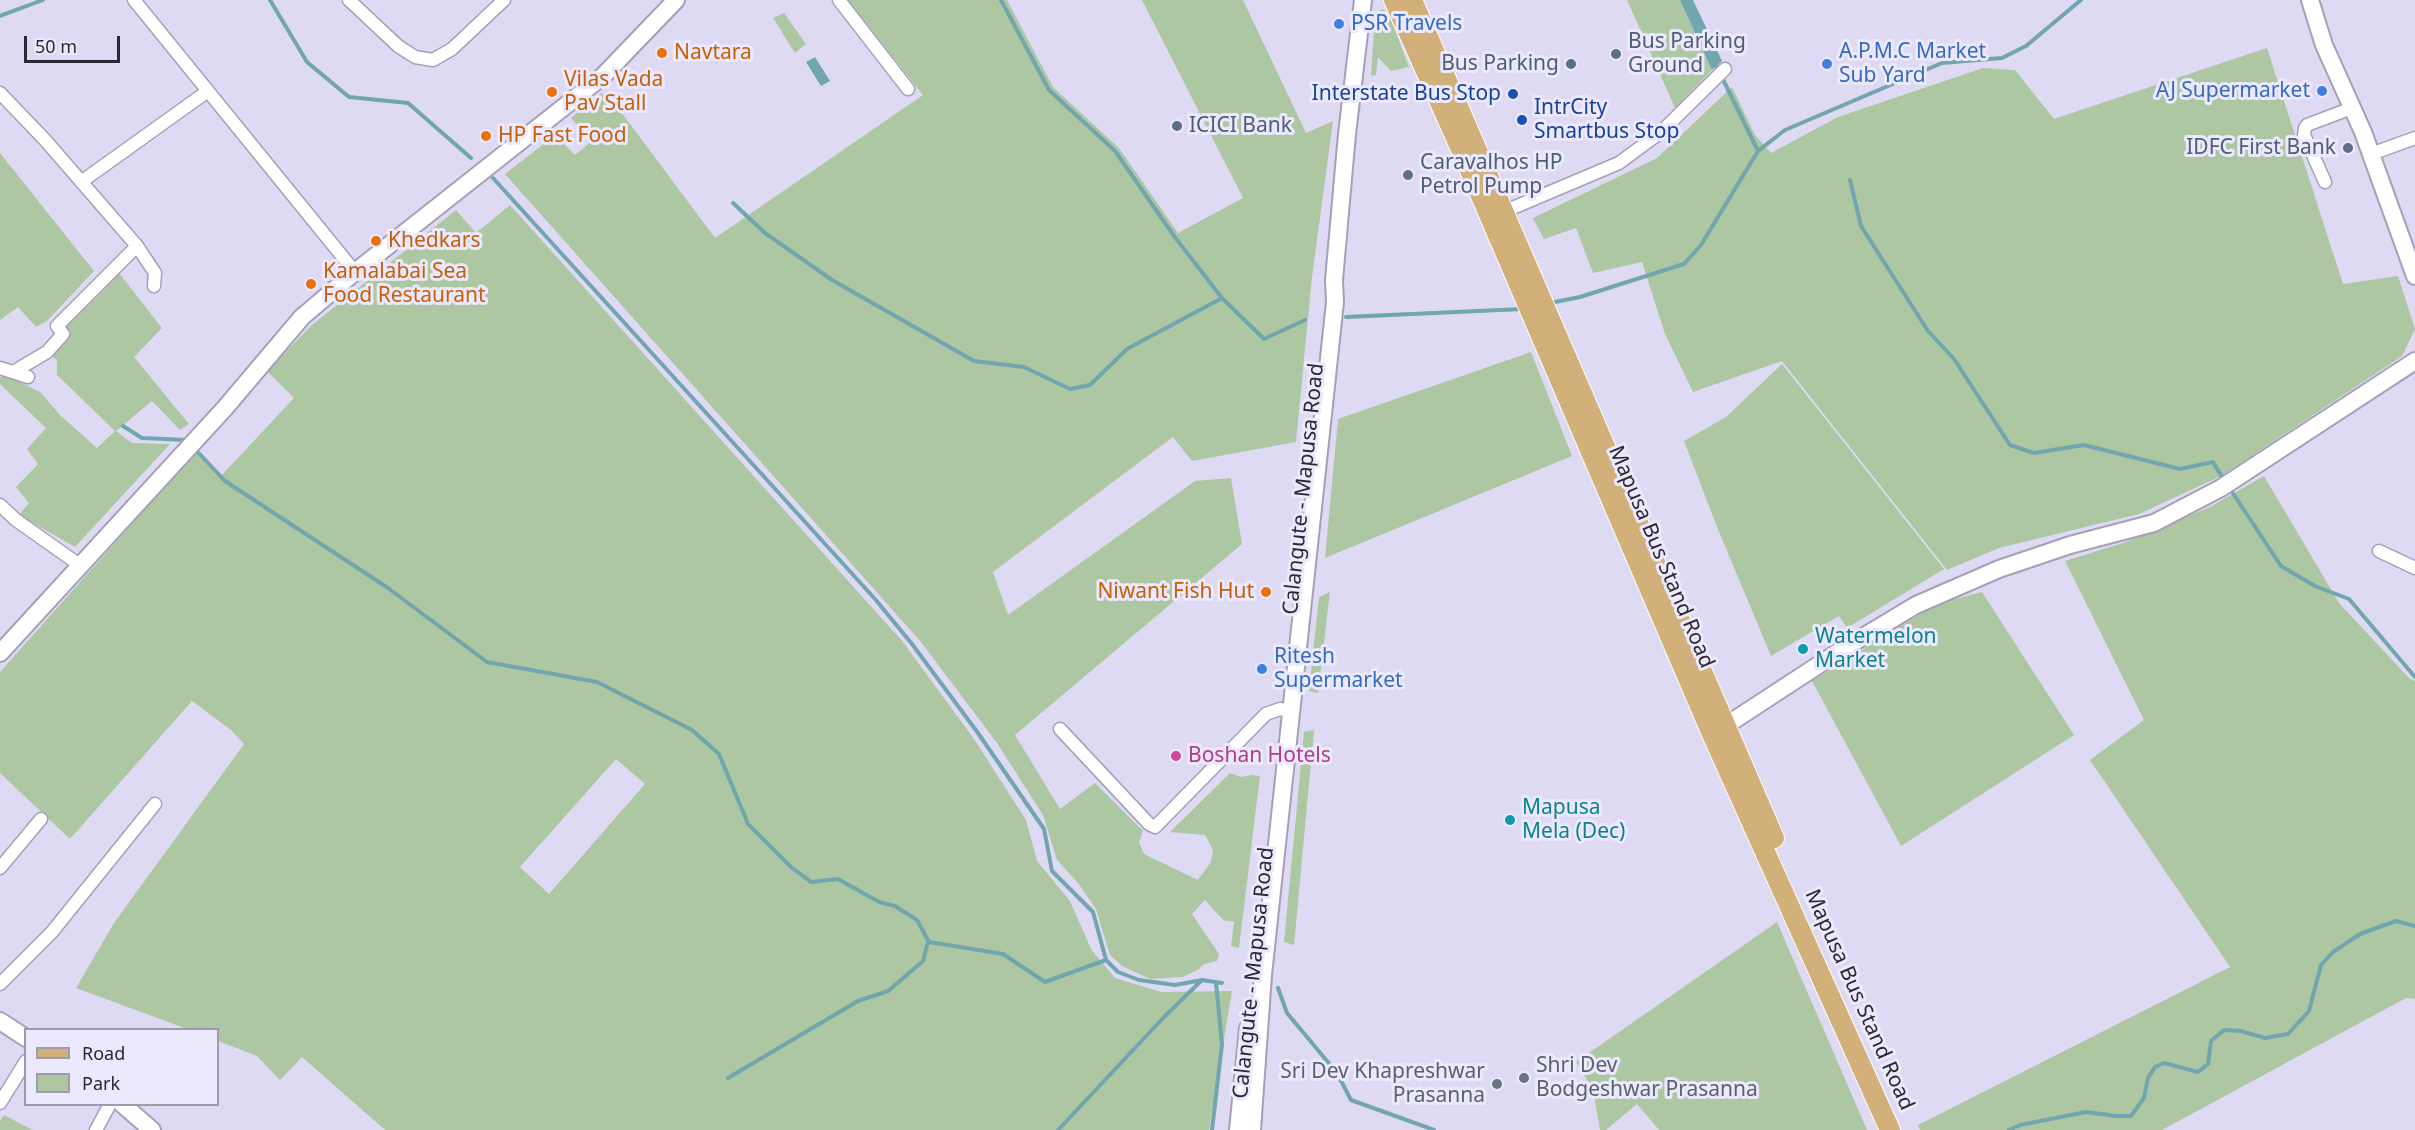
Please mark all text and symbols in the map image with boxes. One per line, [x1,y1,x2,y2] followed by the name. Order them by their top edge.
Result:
[1351,11,1462,37] place label: PSR Travels
[1332,17,1346,31] marker: PSR Travels
[27,24,123,62] scale bar
[1628,29,1746,79] place label: Bus Parking Ground
[35,34,77,58] text: 50 m
[1839,39,1986,89] place label: A.P.M.C Market Sub Yard
[674,40,752,66] place label: Navtara
[655,46,669,60] marker: Navtara
[1609,47,1623,61] marker: Bus Parking Ground
[1441,51,1559,77] place label: Bus Parking
[1564,57,1578,71] marker: Bus Parking
[1820,57,1834,71] marker: A.P.M.C Market Sub Yard
[564,67,663,117] place label: Vilas Vada Pav Stall
[2156,78,2310,104] place label: AJ Supermarket
[1312,81,1501,107] place label: Interstate Bus Stop
[2315,84,2329,98] marker: AJ Supermarket
[545,85,559,99] marker: Vilas Vada Pav Stall
[1506,87,1520,101] marker: Interstate Bus Stop
[1534,95,1679,145] place label: IntrCity Smartbus Stop
[1189,113,1292,139] place label: ICICI Bank
[1515,113,1529,127] marker: IntrCity Smartbus Stop
[1170,119,1184,133] marker: ICICI Bank
[498,123,627,149] place label: HP Fast Food
[479,129,493,143] marker: HP Fast Food
[2186,135,2336,161] place label: IDFC First Bank
[2341,141,2355,155] marker: IDFC First Bank
[1420,150,1562,200] place label: Caravalhos HP Petrol Pump
[1401,168,1415,182] marker: Caravalhos HP Petrol Pump
[388,228,480,254] place label: Khedkars
[369,234,383,248] marker: Khedkars
[323,259,486,309] place label: Kamalabai Sea Food Restaurant
[304,277,318,291] marker: Kamalabai Sea Food Restaurant
[1278,362,1330,616] street label: Calangute - Mapusa Road
[1603,442,1719,672] street label: Mapusa Bus Stand Road
[1097,579,1254,605] place label: Niwant Fish Hut
[1259,585,1273,599] marker: Niwant Fish Hut
[1815,624,1937,674] place label: Watermelon Market
[1796,642,1810,656] marker: Watermelon Market
[1274,644,1403,694] place label: Ritesh Supermarket
[1255,662,1269,676] marker: Ritesh Supermarket
[1188,743,1331,769] place label: Boshan Hotels
[1169,749,1183,763] marker: Boshan Hotels
[1522,795,1625,845] place label: Mapusa Mela (Dec)
[1503,813,1517,827] marker: Mapusa Mela (Dec)
[1228,846,1280,1100] street label: Calangute - Mapusa Road
[1799,886,1919,1114] street label: Mapusa Bus Stand Road
[24,1028,219,1106] legend
[82,1041,125,1065] text: Road
[1536,1053,1758,1103] place label: Shri Dev Bodgeshwar Prasanna
[1280,1059,1485,1109] place label: Sri Dev Khapreshwar Prasanna
[82,1071,120,1095] text: Park
[1517,1071,1531,1085] marker: Shri Dev Bodgeshwar Prasanna
[1490,1077,1504,1091] marker: Sri Dev Khapreshwar Prasanna

